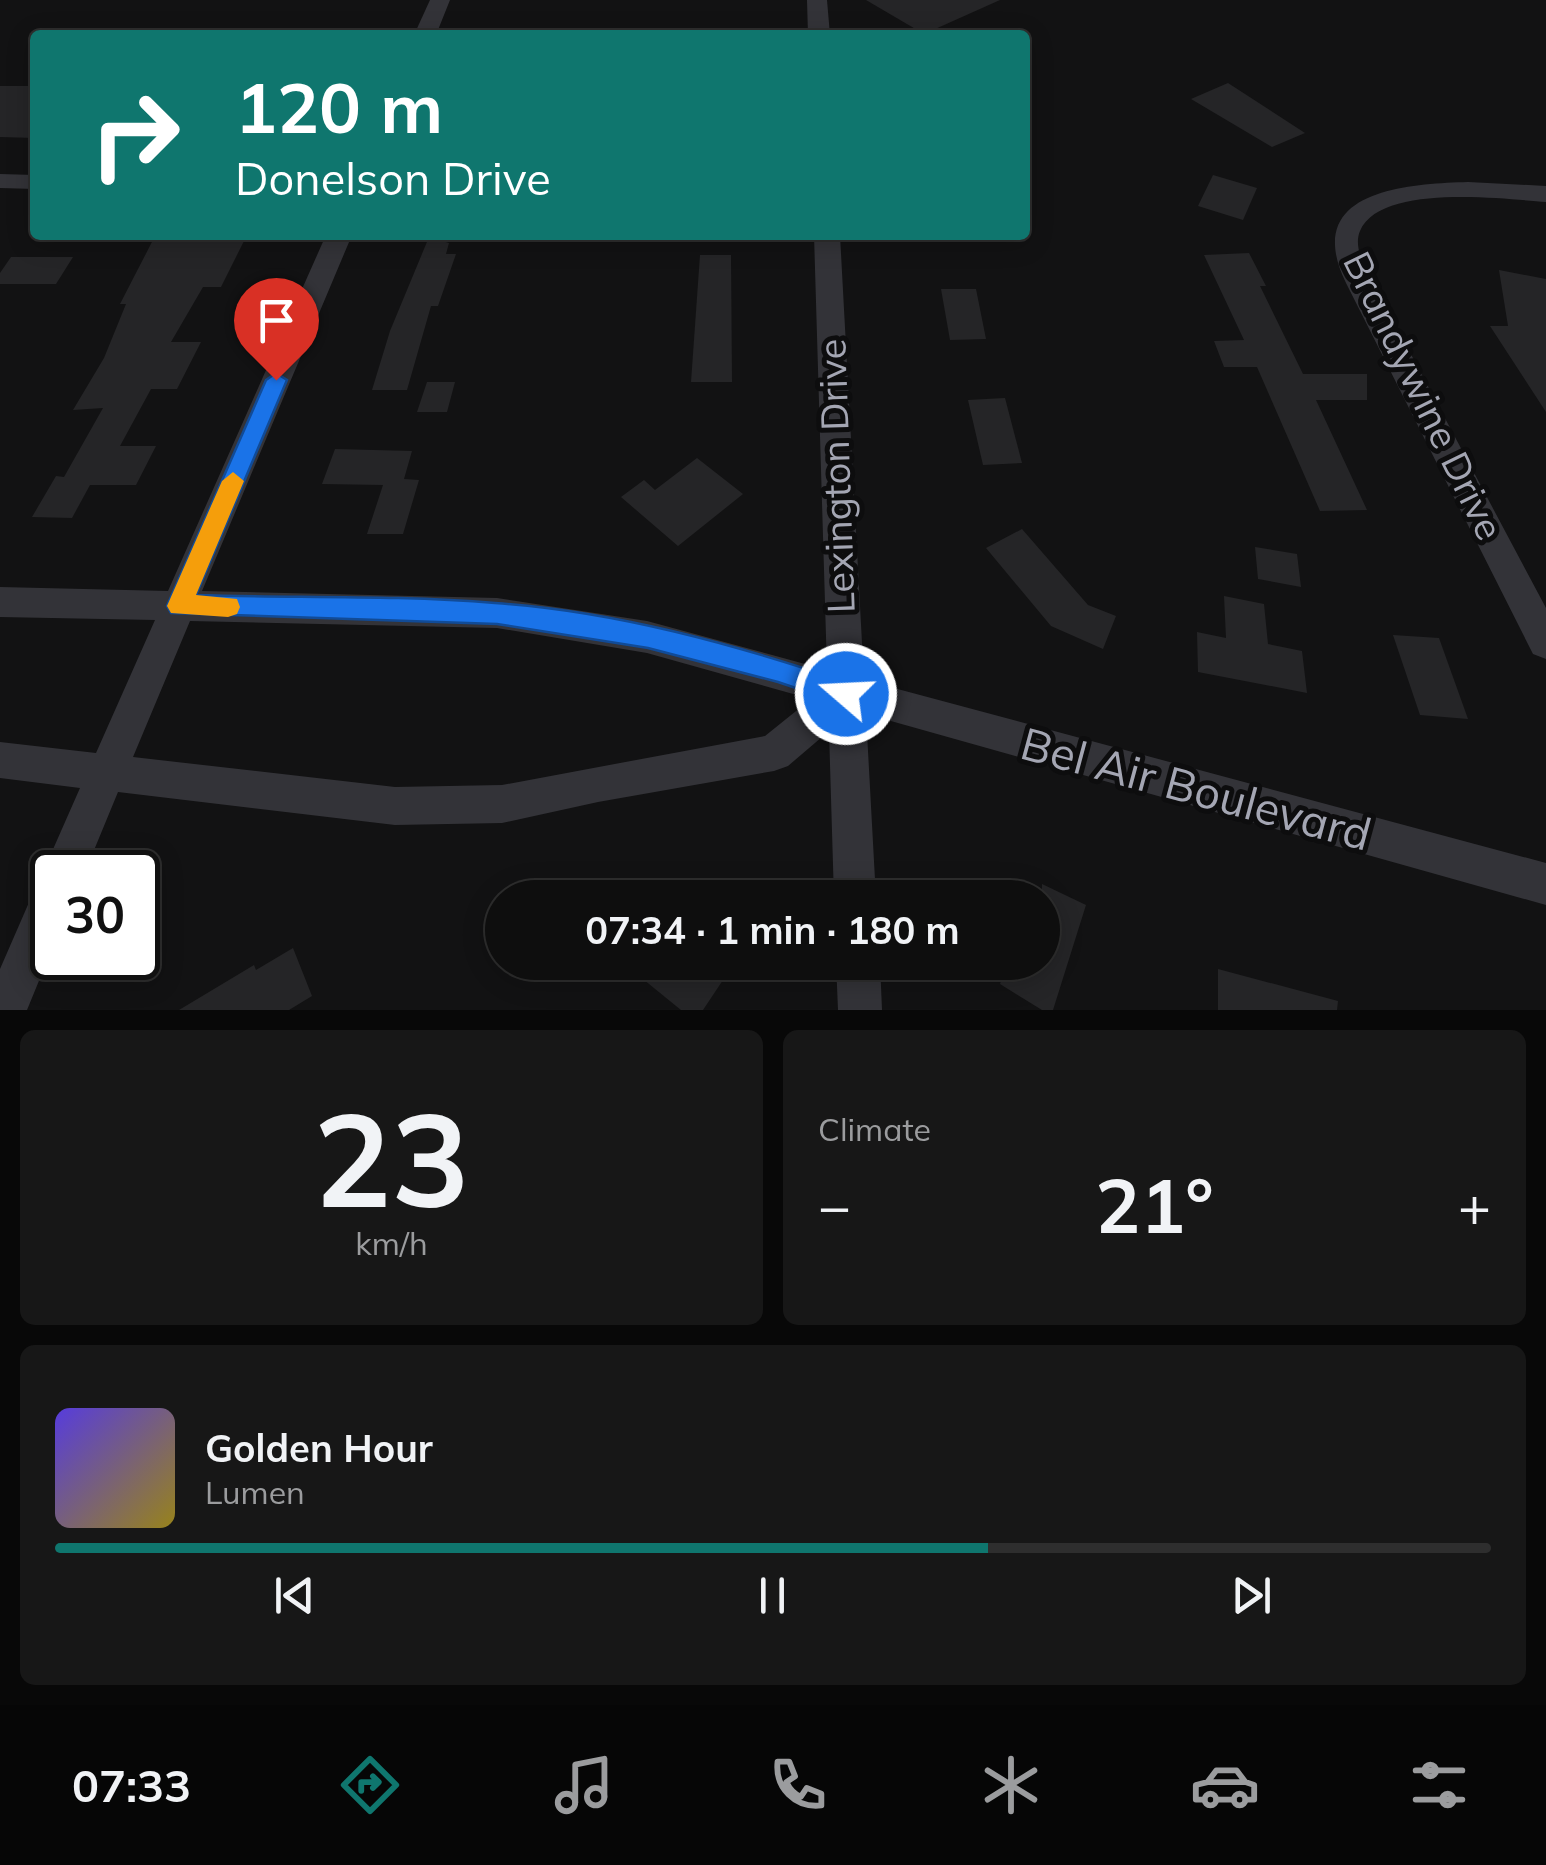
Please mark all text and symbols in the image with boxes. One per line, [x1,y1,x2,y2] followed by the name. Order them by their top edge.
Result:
[235,63,443,151] text: 120 m
[70,70,200,200] icon: right
[235,150,551,206] text: Donelson Drive
[1333,244,1514,547] street label: Brandywine Drive
[234,278,319,381] pin
[249,293,304,348] icon: arrive
[807,338,865,614] street label: Lexington Drive
[794,642,898,746] position arrow
[1015,714,1377,862] street label: Bel Air Boulevard
[30,850,160,980] speed limit sign: 30
[585,906,960,954] text: 07:34 · 1 min · 180 m
[313,1076,470,1240] text: 23
[818,1109,931,1149] text: Climate
[1095,1158,1214,1252] text: 21°
[818,1171,851,1240] text: −
[1458,1171,1491,1240] text: +
[355,1223,428,1263] text: km/h
[205,1424,433,1472] text: Golden Hour
[205,1472,305,1512] text: Lumen
[267,1568,322,1623] icon: previous
[745,1568,800,1623] icon: pause
[1224,1568,1279,1623] icon: next
[335,1750,405,1820] icon: directions
[549,1750,619,1820] icon: music
[763,1750,833,1820] icon: phone
[976,1750,1046,1820] icon: climate
[1190,1750,1260,1820] icon: car
[1404,1750,1474,1820] icon: filters
[72,1757,191,1813] text: 07:33

